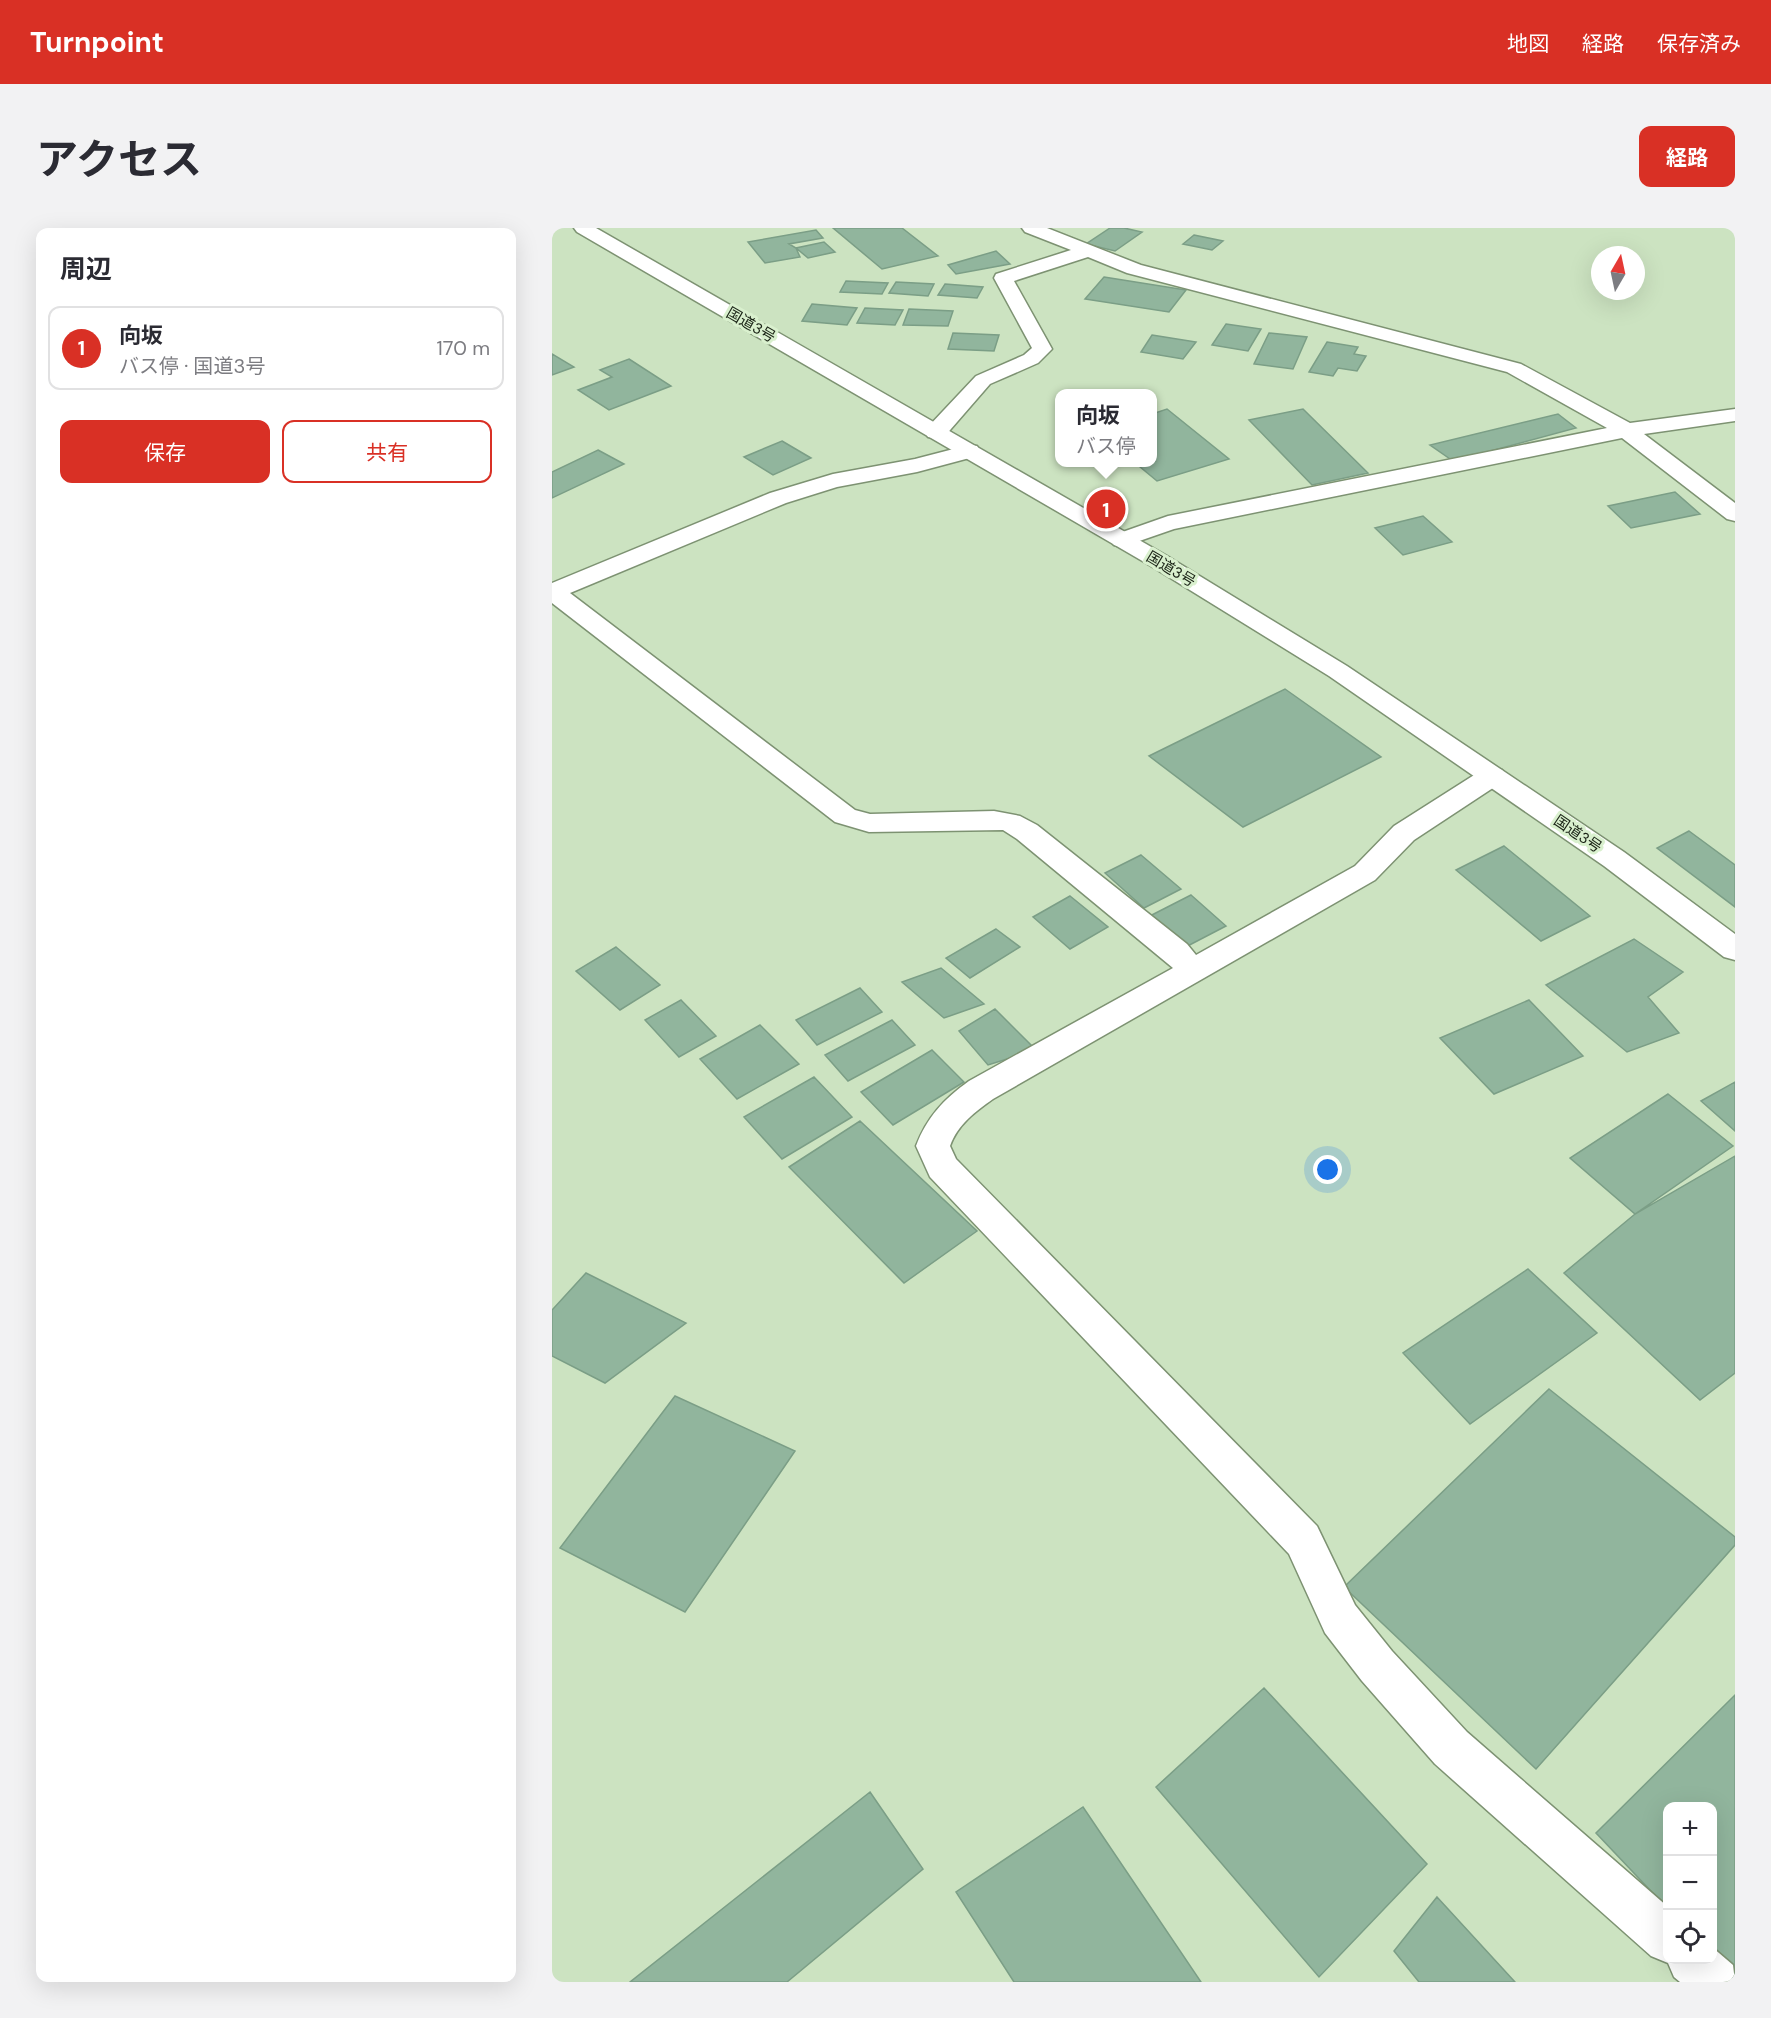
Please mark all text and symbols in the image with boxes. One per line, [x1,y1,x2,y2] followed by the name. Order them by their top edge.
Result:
[30,24,164,61] text: Turnpoint
[1507,30,1549,58] text: 地図
[1582,30,1624,58] text: 経路
[1657,30,1741,58] text: 保存済み
[1639,126,1735,187] button: 経路
[36,132,202,187] text: アクセス
[1591,246,1645,300] north arrow
[60,252,112,286] text: 周辺
[723,303,779,347] street label: 国道3号
[119,321,163,350] text: 向坂
[78,335,85,361] text: 1
[437,335,490,361] text: 170 m
[119,353,265,379] text: バス停 · 国道3号
[1055,389,1157,467] popup
[1076,401,1120,430] text: 向坂
[60,420,270,483] button: 保存
[282,420,492,483] button: 共有
[1076,433,1136,459] text: バス停
[1086,486,1126,532] pin: 1
[1143,547,1199,591] street label: 国道3号
[1550,811,1606,857] street label: 国道3号
[1313,1155,1342,1184] your location
[1663,1802,1717,1964] map controls
[1663,1802,1717,1856] button: +
[1663,1856,1717,1910] button: −
[1663,1910,1717,1964] button: locate

